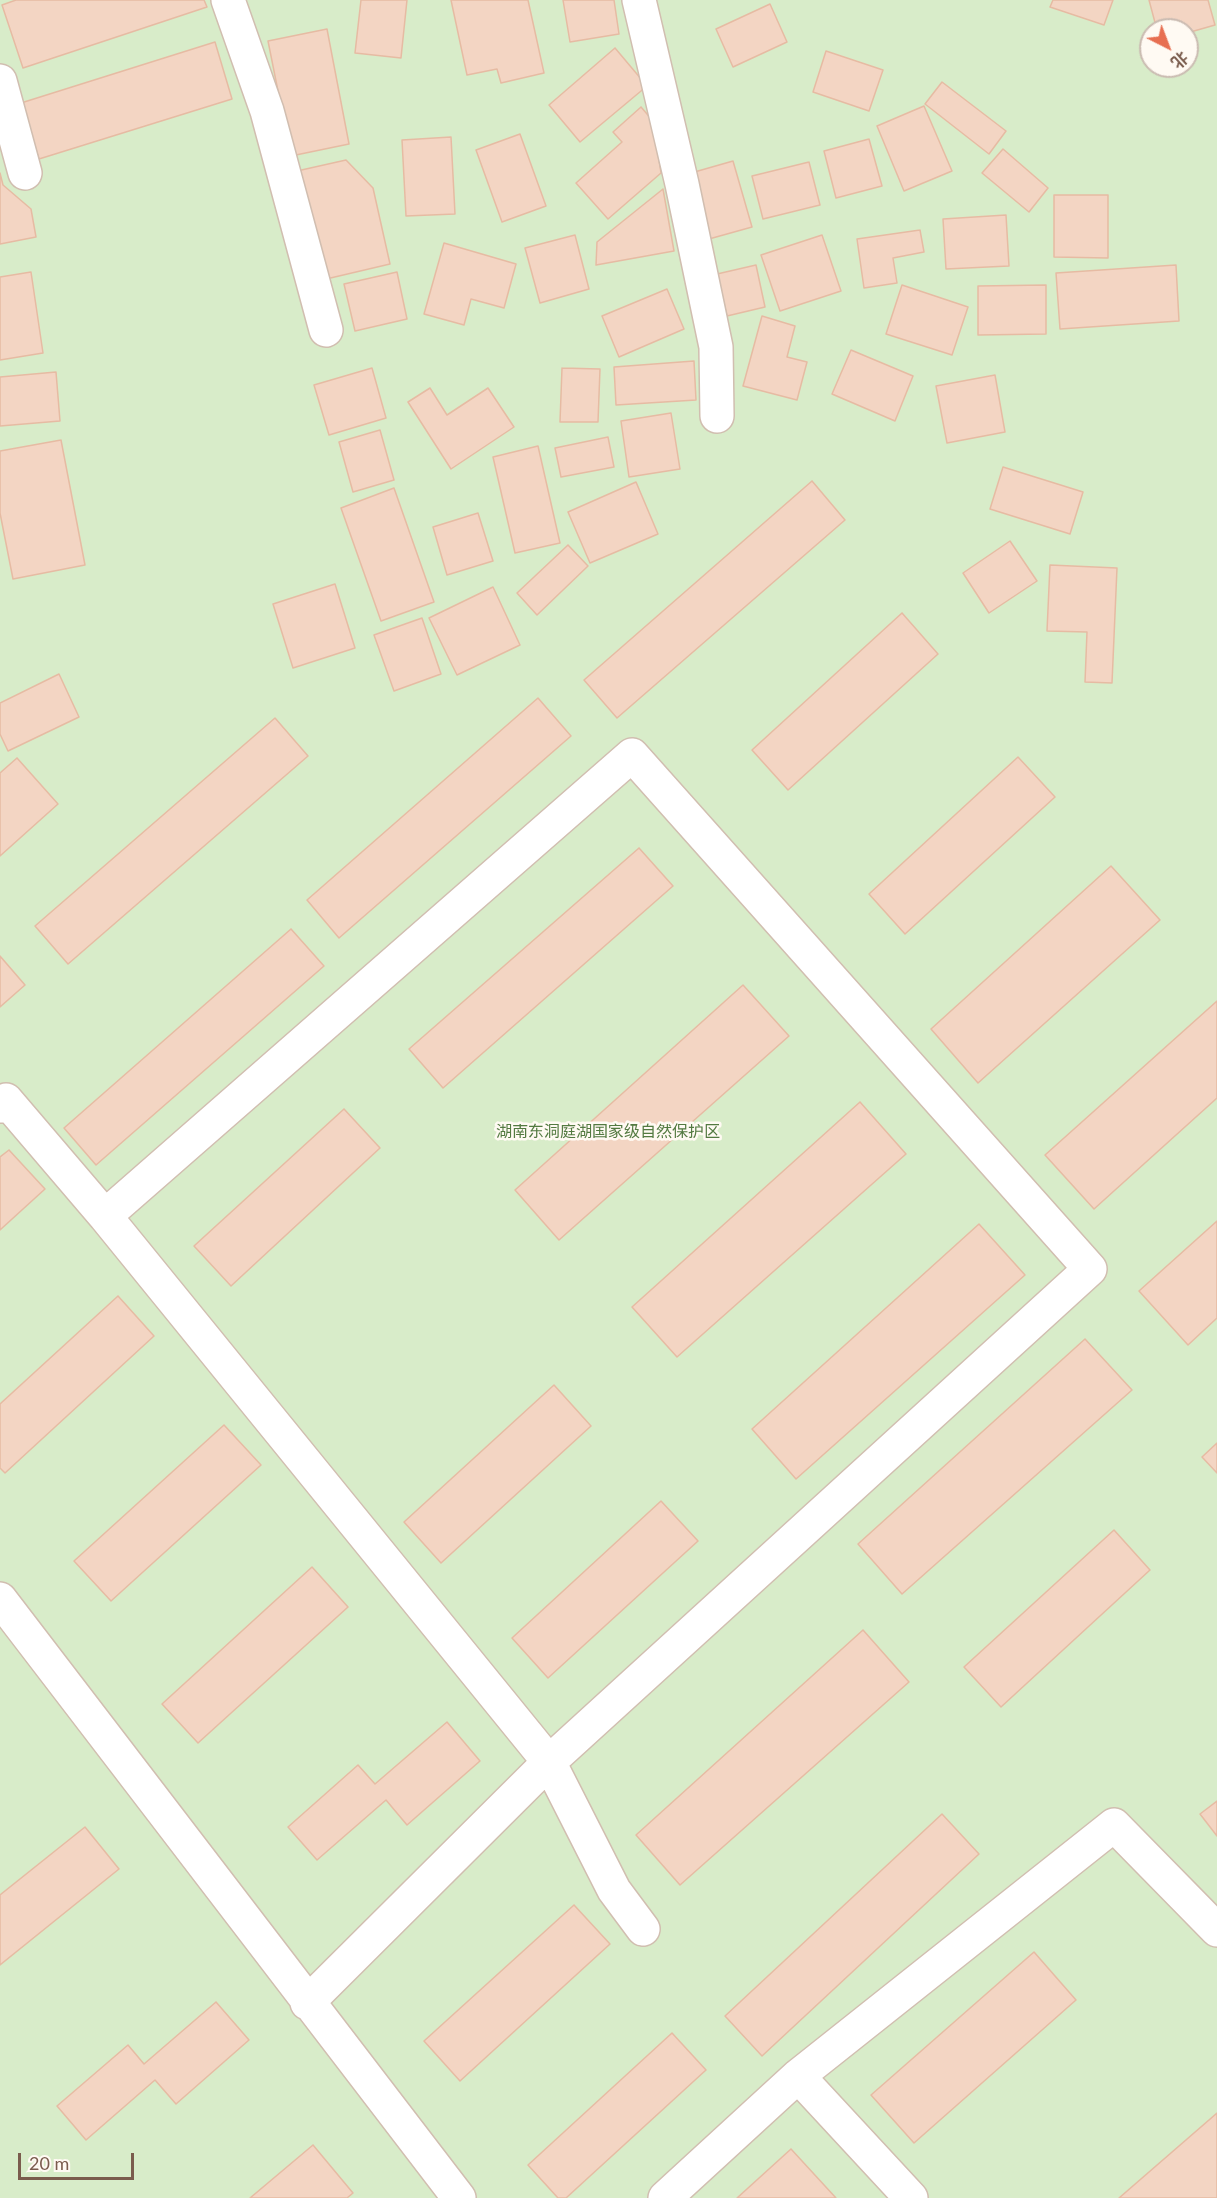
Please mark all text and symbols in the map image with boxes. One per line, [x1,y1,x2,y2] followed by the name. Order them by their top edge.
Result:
[1139,18,1199,78] north arrow
[1168,48,1192,73] text: 北
[496,1122,720,1142] park label: 湖南东洞庭湖国家级自然保护区
[21,2141,136,2179] scale bar
[29,2152,69,2174] text: 20 m

